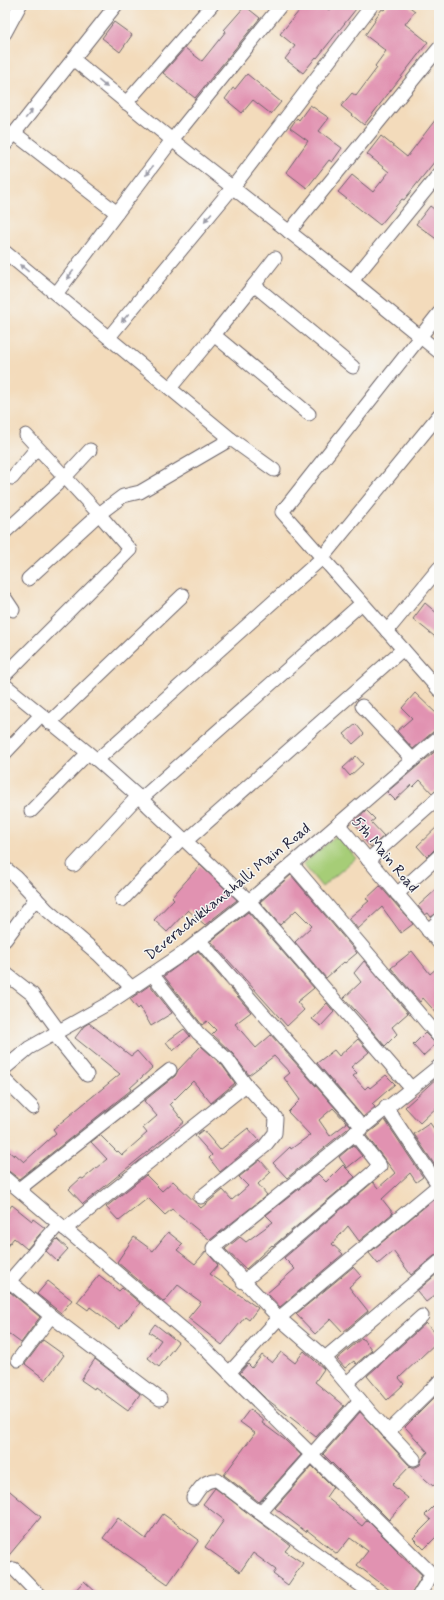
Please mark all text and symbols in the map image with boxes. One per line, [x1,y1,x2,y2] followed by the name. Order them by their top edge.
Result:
[98,80,109,88] one-way arrow
[25,109,34,120] one-way arrow
[145,166,153,177] one-way arrow
[203,212,212,223] one-way arrow
[19,263,30,272] one-way arrow
[66,270,74,280] one-way arrow
[120,312,129,323] one-way arrow
[347,813,423,897] street label: 5th Main Road
[141,819,315,965] street label: Deverachikkanahalli Main Road

